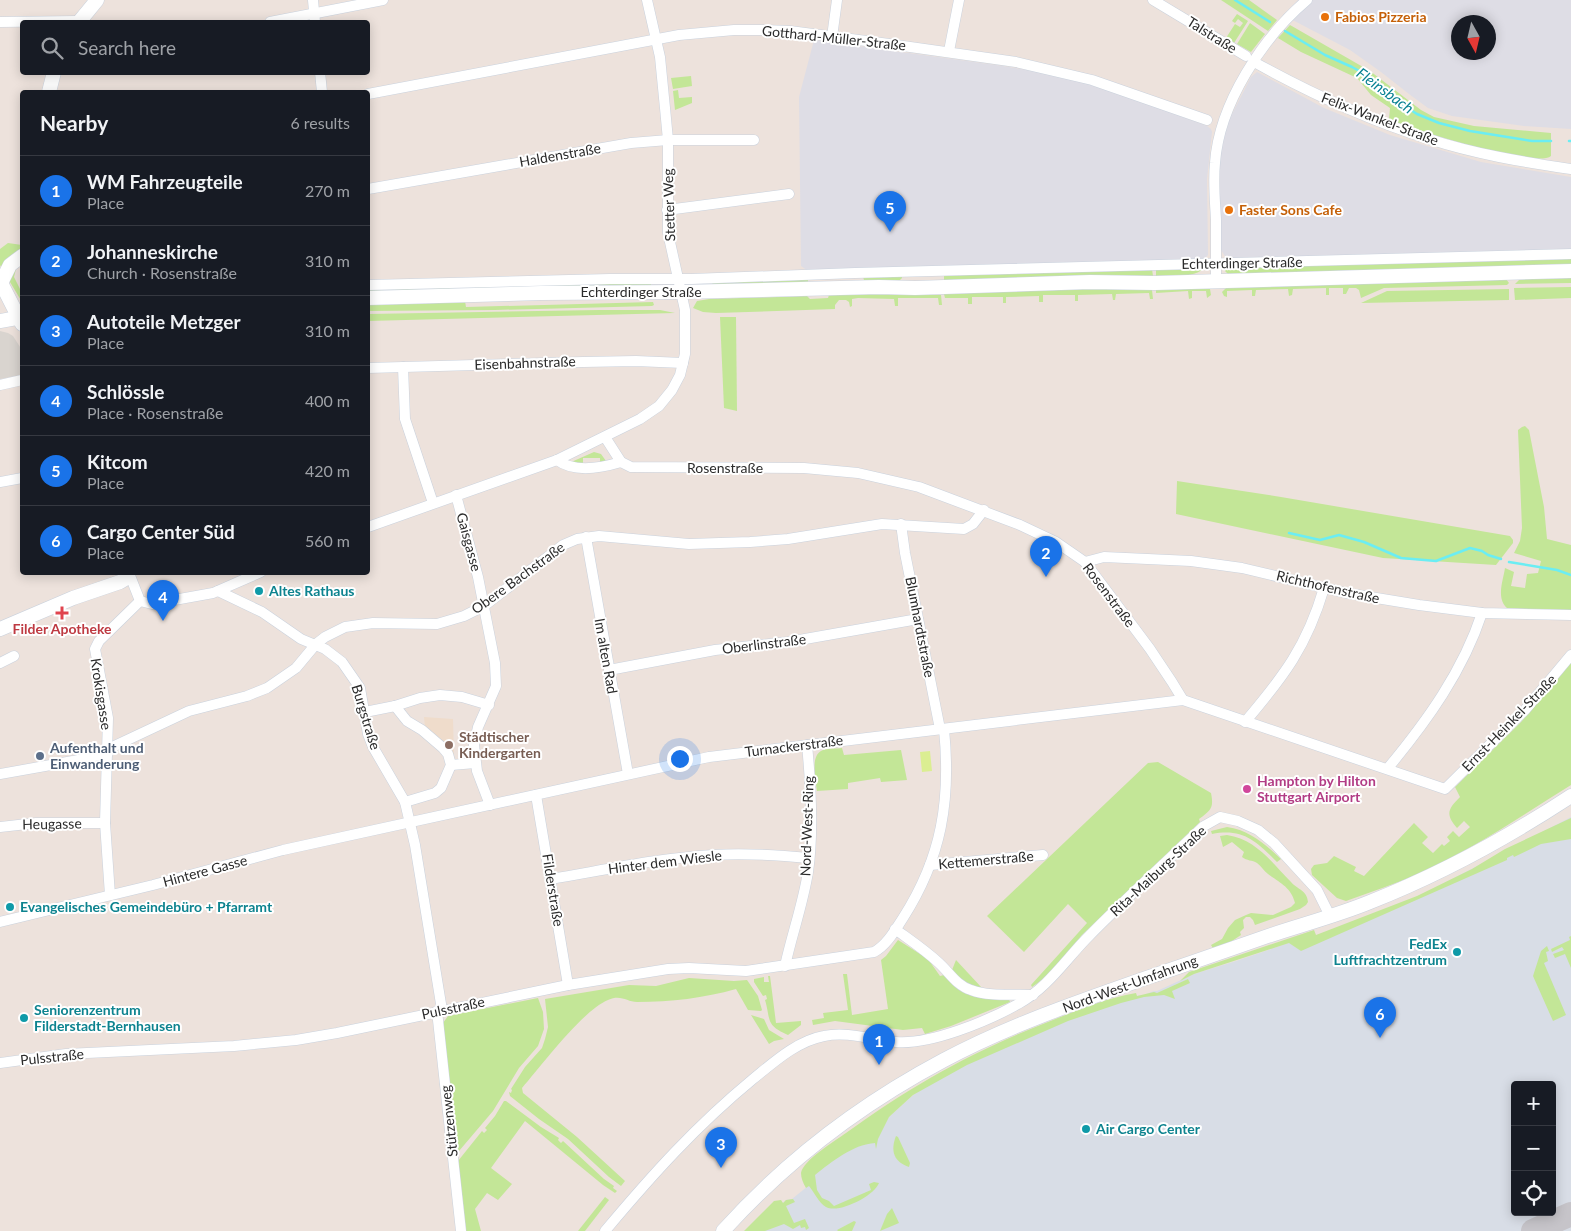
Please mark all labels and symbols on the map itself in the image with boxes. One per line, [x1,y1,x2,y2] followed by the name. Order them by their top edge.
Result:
[1335,8,1426,25] place label: Fabios Pizzeria
[1319,11,1331,23] marker: Fabios Pizzeria
[1184,13,1240,56] street label: Talstraße
[1451,15,1496,60] north arrow
[761,21,907,54] street label: Gotthard-Müller-Straße
[1354,63,1418,117] water label: Fleinsbach
[1319,88,1441,149] street label: Felix-Wankel-Straße
[518,139,602,170] street label: Haldenstraße
[659,168,678,242] street label: Stetter Weg
[874,191,906,232] pin: 5
[1239,201,1342,218] place label: Faster Sons Cafe
[1223,204,1235,216] marker: Faster Sons Cafe
[1181,253,1303,272] street label: Echterdinger Straße
[580,283,702,300] street label: Echterdinger Straße
[474,352,576,373] street label: Eisenbahnstraße
[687,459,763,476] street label: Rosenstraße
[453,511,485,573] street label: Gaisgasse
[1030,536,1062,577] pin: 2
[468,538,568,617] street label: Obere Bachstraße
[1080,559,1139,630] street label: Rosenstraße
[1275,566,1381,607] street label: Richthofenstraße
[902,575,939,679] street label: Blumhardtstraße
[147,580,179,621] pin: 4
[268,582,355,599] place label: Altes Rathaus
[253,585,265,597] marker: Altes Rathaus
[56,607,68,619] marker: Filder Apotheke
[591,617,621,695] street label: Im alten Rad
[13,620,112,637] place label: Filder Apotheke
[721,630,807,657] street label: Oberlinstraße
[87,657,116,731] street label: Krokisgasse
[1458,671,1559,775] street label: Ernst-Heinkel-Straße
[348,682,384,752] street label: Burgstraße
[459,728,541,761] place label: Städtischer Kindergarten
[744,731,844,760] street label: Turnackerstraße
[49,739,144,772] place label: Aufenthalt und Einwanderung
[443,739,455,751] marker: Städtischer Kindergarten
[667,746,693,772] your location
[34,750,46,762] marker: Aufenthalt und Einwanderung
[1257,772,1376,805] place label: Hampton by Hilton Stuttgart Airport
[796,775,817,877] street label: Nord-West-Ring
[1241,783,1253,795] marker: Hampton by Hilton Stuttgart Airport
[22,814,82,833] street label: Heugasse
[1106,822,1209,920] street label: Rita-Maiburg-Straße
[607,846,723,877] street label: Hinter dem Wiesle
[938,847,1034,872] street label: Kettemerstraße
[161,851,249,890] street label: Hintere Gasse
[539,852,568,927] street label: Filderstraße
[20,898,273,915] place label: Evangelisches Gemeindebüro + Pfarramt
[4,901,16,913] marker: Evangelisches Gemeindebüro + Pfarramt
[1334,935,1448,968] place label: FedEx Luftfrachtzentrum
[1451,946,1463,958] marker: FedEx Luftfrachtzentrum
[1060,951,1200,1016] street label: Nord-West-Umfahrung
[420,993,486,1022] street label: Pulsstraße
[1364,997,1396,1038] pin: 6
[34,1001,181,1034] place label: Seniorenzentrum Filderstadt-Bernhausen
[18,1012,30,1024] marker: Seniorenzentrum Filderstadt-Bernhausen
[863,1024,895,1065] pin: 1
[19,1045,85,1068] street label: Pulsstraße
[436,1084,461,1158] street label: Stützenweg
[1095,1120,1201,1137] place label: Air Cargo Center
[1080,1123,1092,1135] marker: Air Cargo Center
[705,1127,737,1168] pin: 3

